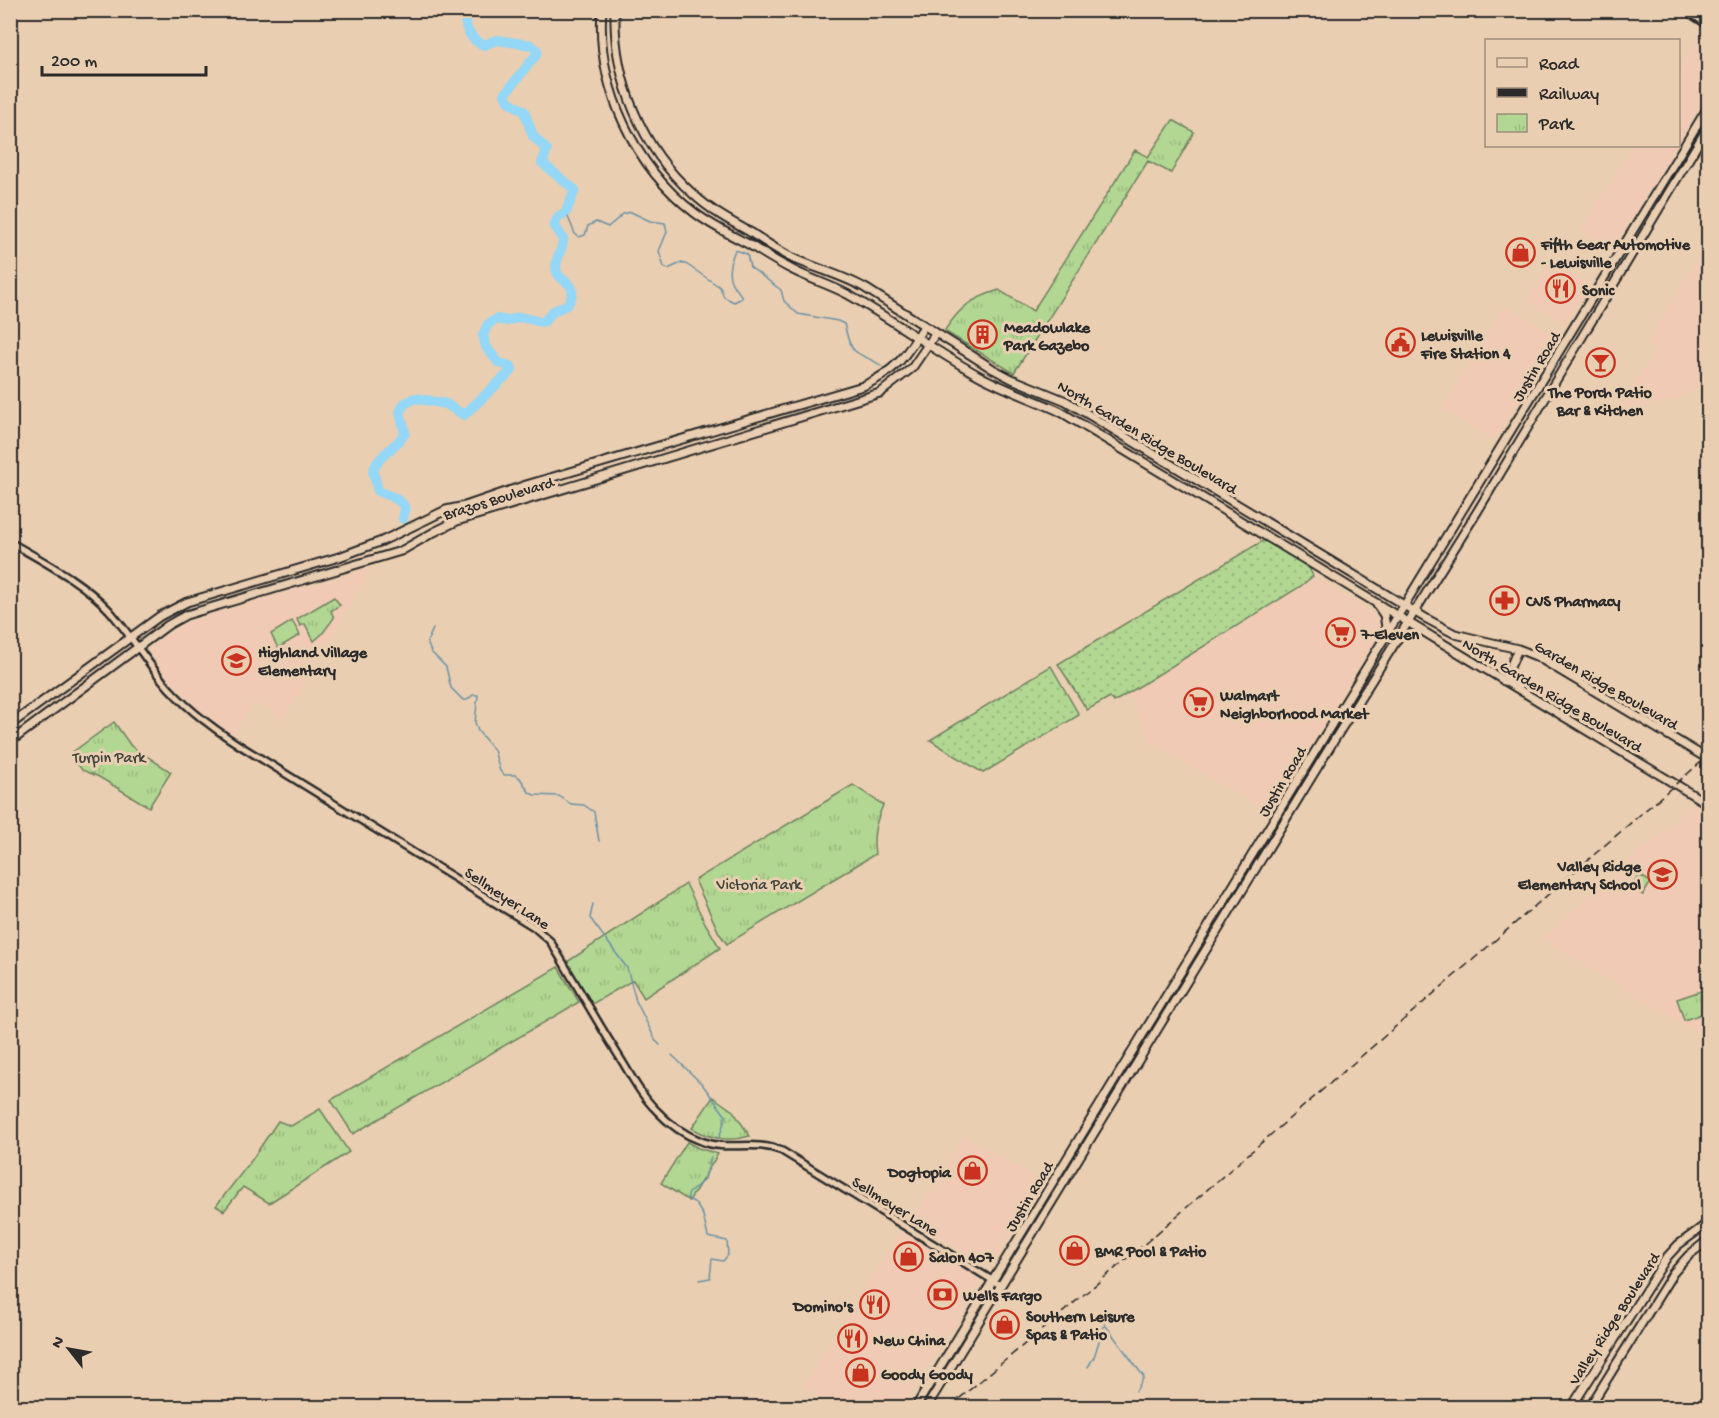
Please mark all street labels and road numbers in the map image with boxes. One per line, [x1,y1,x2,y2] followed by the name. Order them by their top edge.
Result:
[1510,328,1567,406] street label: Justin Road
[1053,378,1241,501] street label: North Garden Ridge Boulevard
[441,474,558,526] street label: Brazos Boulevard
[1458,636,1646,759] street label: North Garden Ridge Boulevard
[1530,638,1682,737] street label: Garden Ridge Boulevard
[1256,743,1313,821] street label: Justin Road
[460,864,553,936] street label: Sellmeyer Lane
[1003,1158,1060,1236] street label: Justin Road
[847,1174,942,1243] street label: Sellmeyer Lane
[1566,1249,1667,1390] street label: Valley Ridge Boulevard

